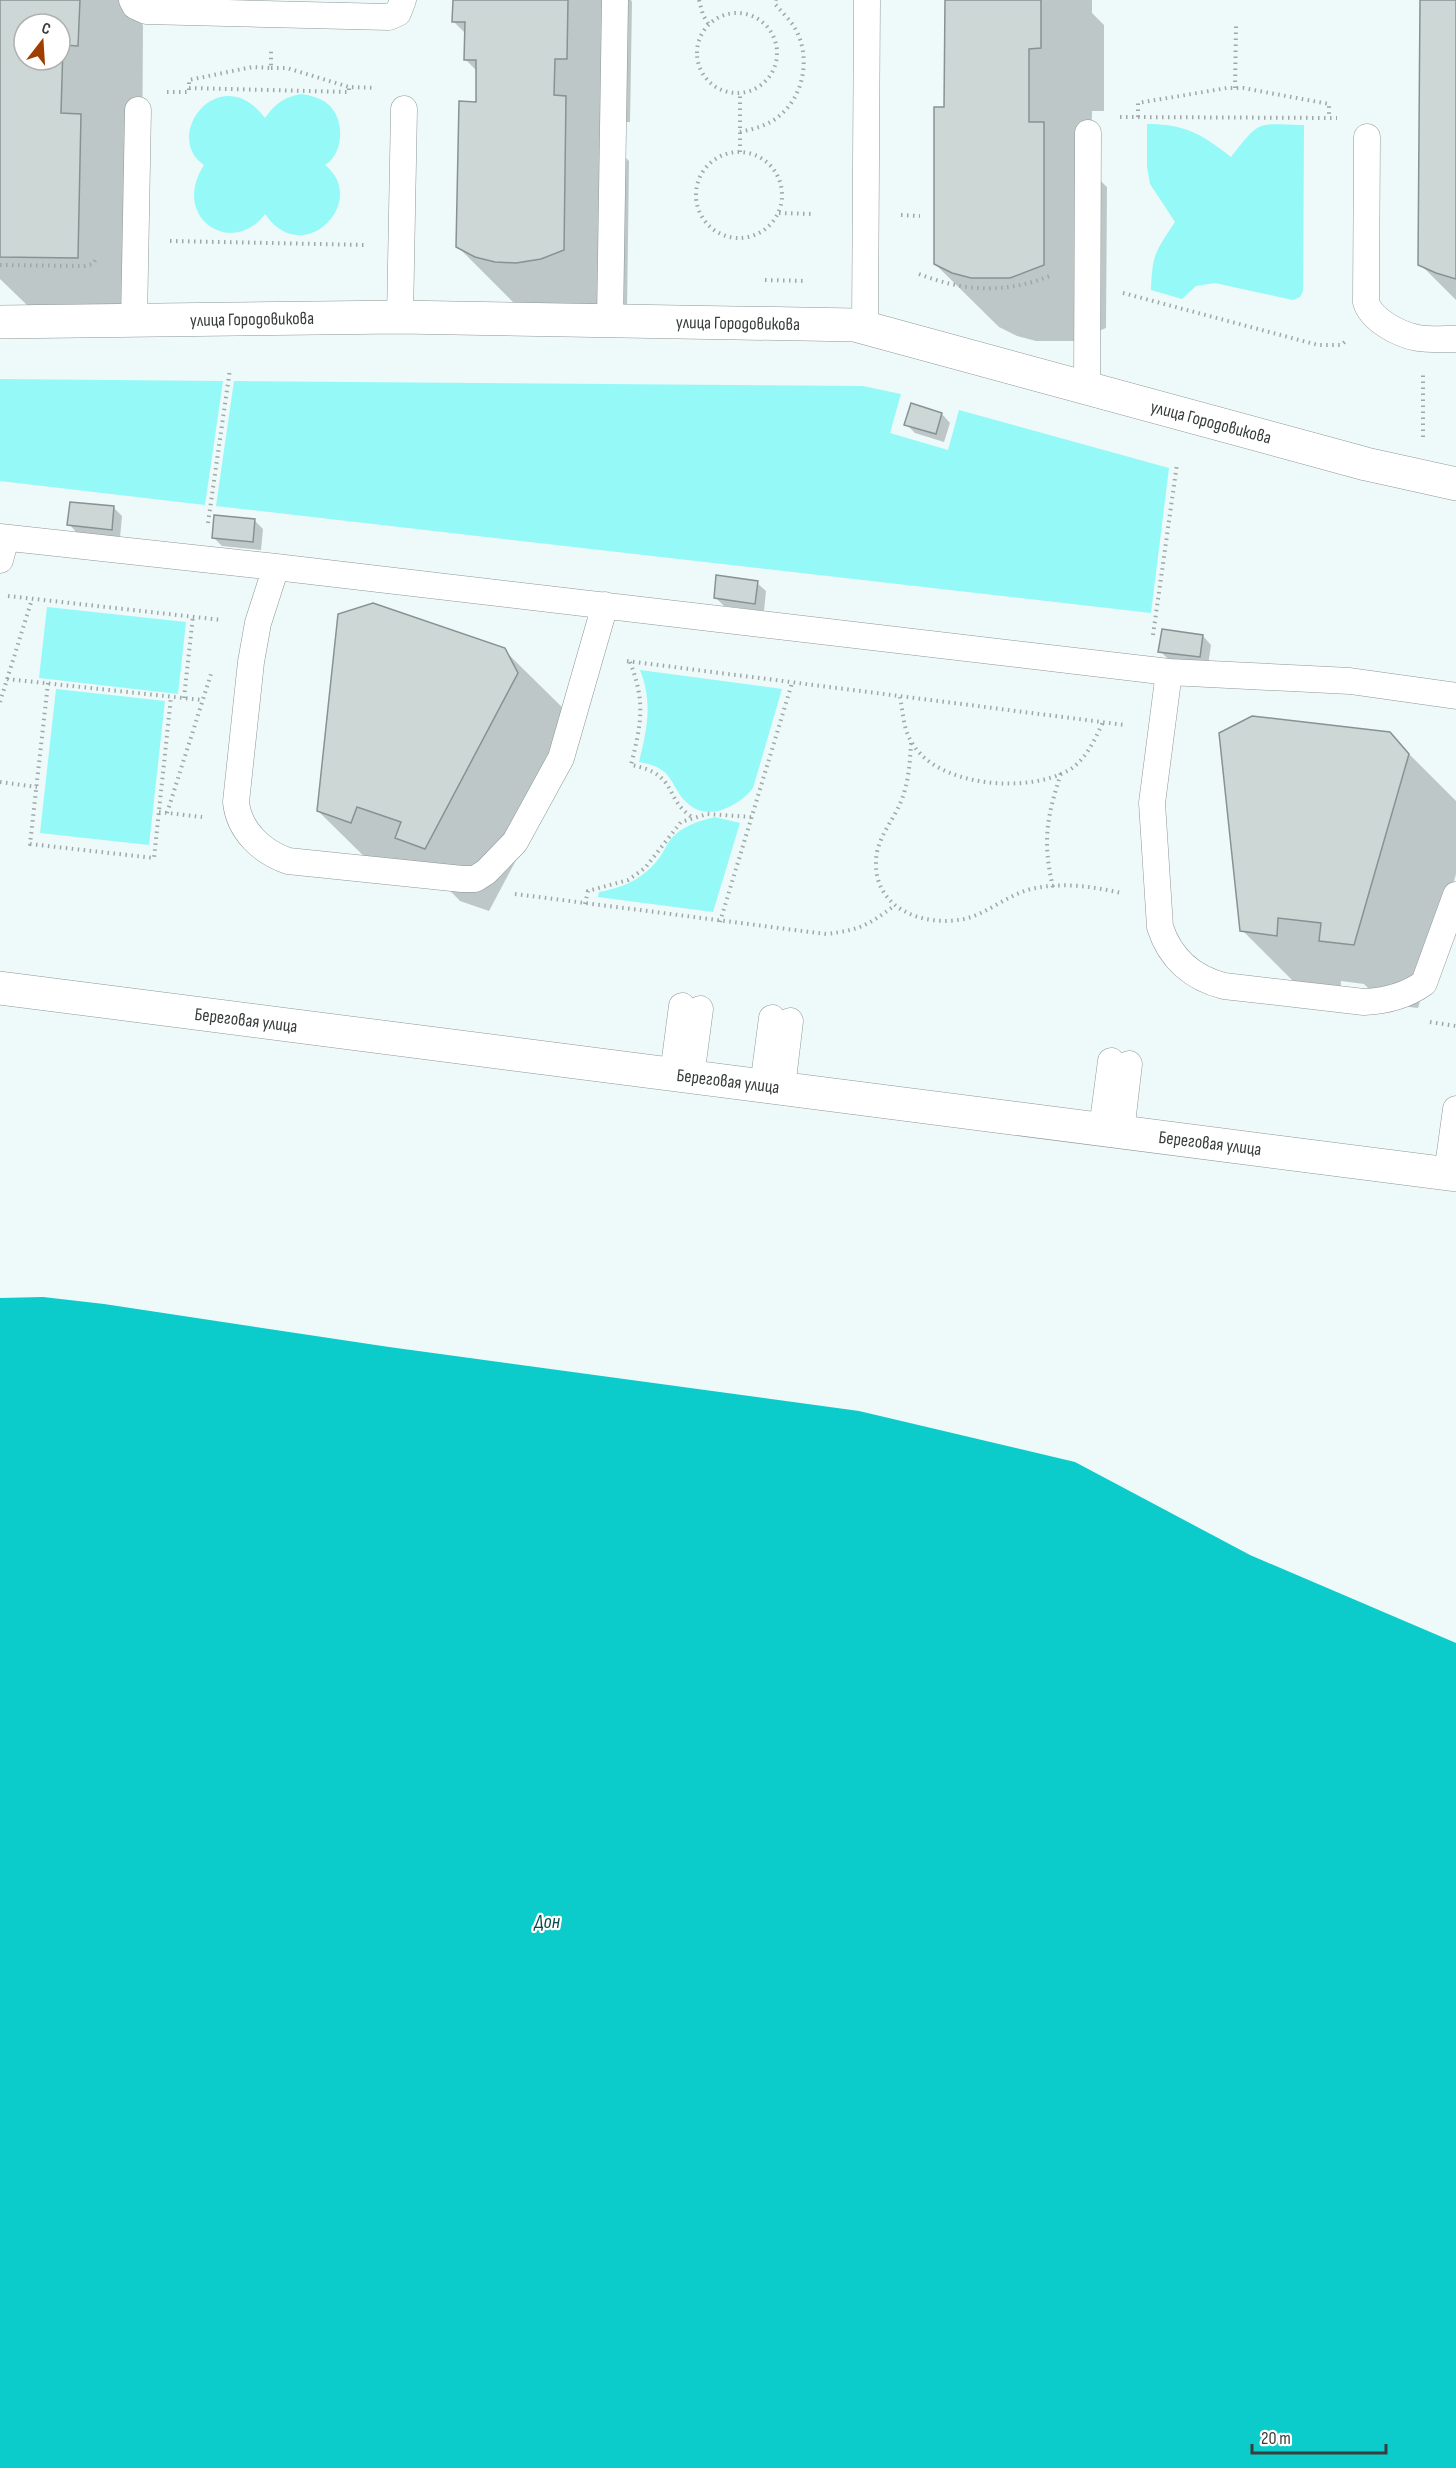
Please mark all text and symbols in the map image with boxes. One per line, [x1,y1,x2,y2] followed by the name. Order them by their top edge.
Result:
[12,12,72,72] north arrow
[39,19,53,39] text: С
[190,308,314,331] street label: улица Городовикова
[676,312,800,335] street label: улица Городовикова
[1148,396,1274,449] street label: улица Городовикова
[193,1004,299,1037] street label: Береговая улица
[675,1065,781,1098] street label: Береговая улица
[1157,1127,1263,1160] street label: Береговая улица
[533,1910,561,1934] water label: Дон
[1252,2417,1386,2455] scale bar
[1261,2428,1291,2449] text: 20 m

